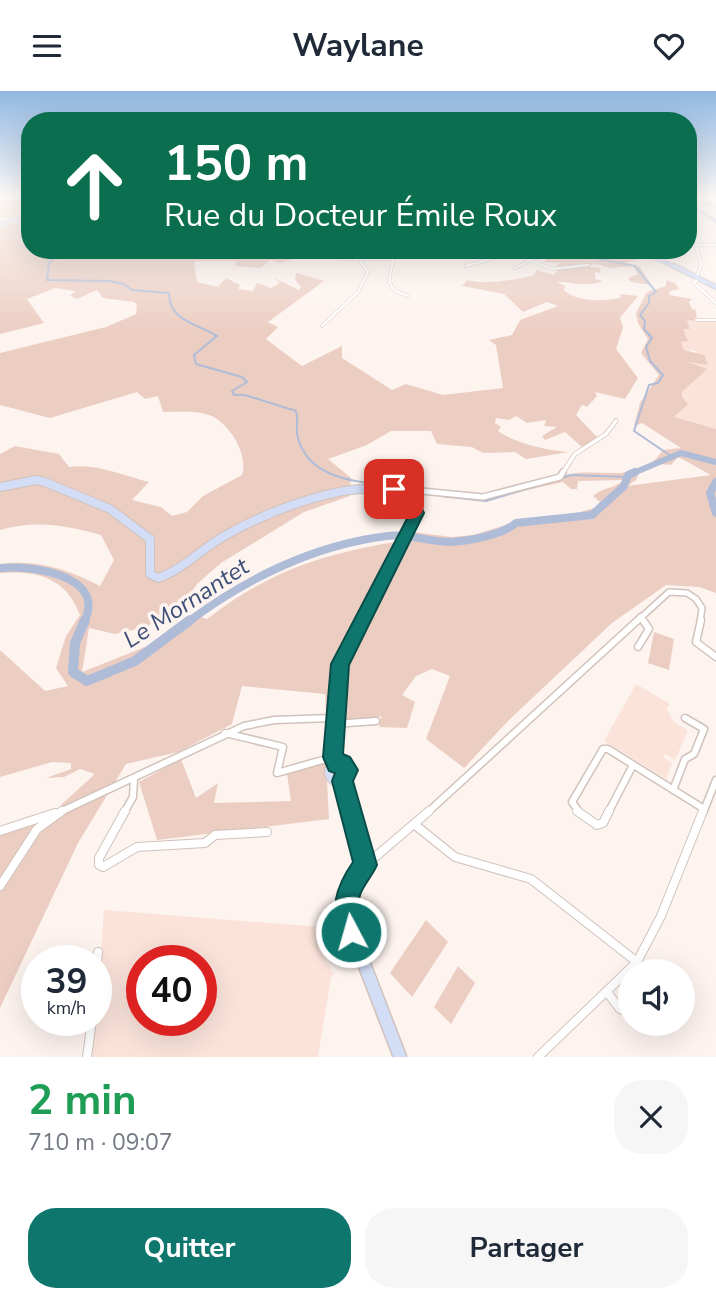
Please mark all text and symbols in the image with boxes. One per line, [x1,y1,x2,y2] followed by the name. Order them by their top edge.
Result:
[292,24,424,67] text: Waylane
[28,27,66,65] icon: menu
[650,27,688,65] icon: heart
[164,130,308,197] text: 150 m
[49,140,140,231] icon: ahead
[164,194,557,237] text: Rue du Docteur Émile Roux
[364,459,424,519] pin
[375,470,413,508] icon: arrive
[117,550,255,656] water label: Le Mornantet
[314,895,388,969] position arrow
[126,945,217,1036] speed limit sign: 40
[45,958,88,1005] text: 39
[618,959,695,1036] map controls
[618,959,695,1036] button: sound
[47,996,86,1020] text: km/h
[28,1072,137,1129] text: 2 min
[614,1080,688,1154] button: close
[28,1127,173,1158] text: 710 m · 09:07
[28,1208,351,1288] button: Quitter
[365,1208,688,1288] button: Partager

